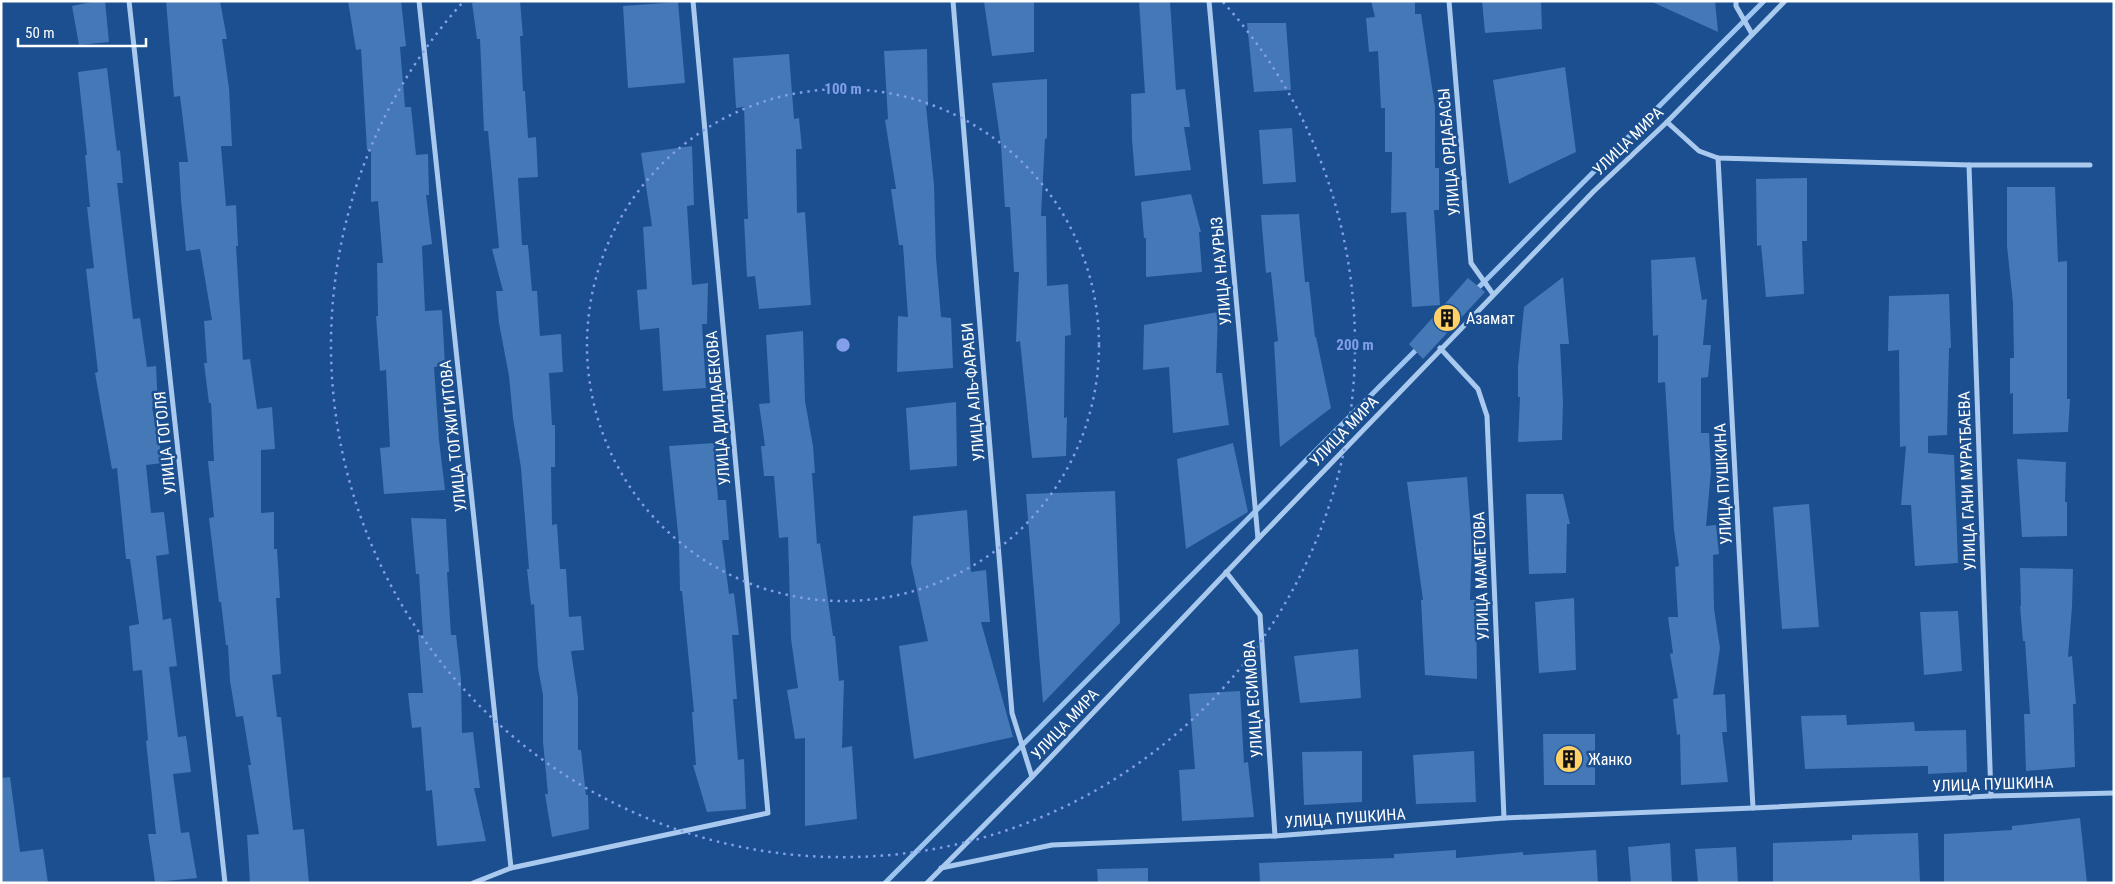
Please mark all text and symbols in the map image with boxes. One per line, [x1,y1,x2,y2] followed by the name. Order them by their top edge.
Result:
[18,15,145,47] scale bar
[25,24,55,42] text: 50 m
[824,80,862,98] text: 100 m
[1434,87,1464,217] street label: УЛИЦА ОРДАБАСЫ
[1589,103,1667,179] street label: УЛИЦА МИРА
[1207,216,1235,326] street label: УЛИЦА НАУРЫЗ
[1432,303,1462,333] building icon: Азамат
[1466,309,1515,328] place label: Азамат
[957,322,989,462] street label: УЛИЦА АЛЬ-ФАРАБИ
[702,330,734,486] street label: УЛИЦА ДИЛДАБЕКОВА
[834,336,852,354] centre of rings
[1336,336,1374,354] text: 200 m
[436,359,470,513] street label: УЛИЦА ТОГЖИГИТОВА
[150,390,180,496] street label: УЛИЦА ГОГОЛЯ
[1954,391,1980,571] street label: УЛИЦА ГАНИ МУРАТБАЕВА
[1306,392,1382,470] street label: УЛИЦА МИРА
[1710,423,1736,545] street label: УЛИЦА ПУШКИНА
[1469,511,1493,641] street label: УЛИЦА МАМЕТОВА
[1239,639,1267,759] street label: УЛИЦА ЕСИМОВА
[1027,684,1103,764] street label: УЛИЦА МИРА
[1554,744,1584,774] building icon: Жанко
[1588,750,1632,769] place label: Жанко
[1932,772,2054,796] street label: УЛИЦА ПУШКИНА
[1284,804,1406,832] street label: УЛИЦА ПУШКИНА

